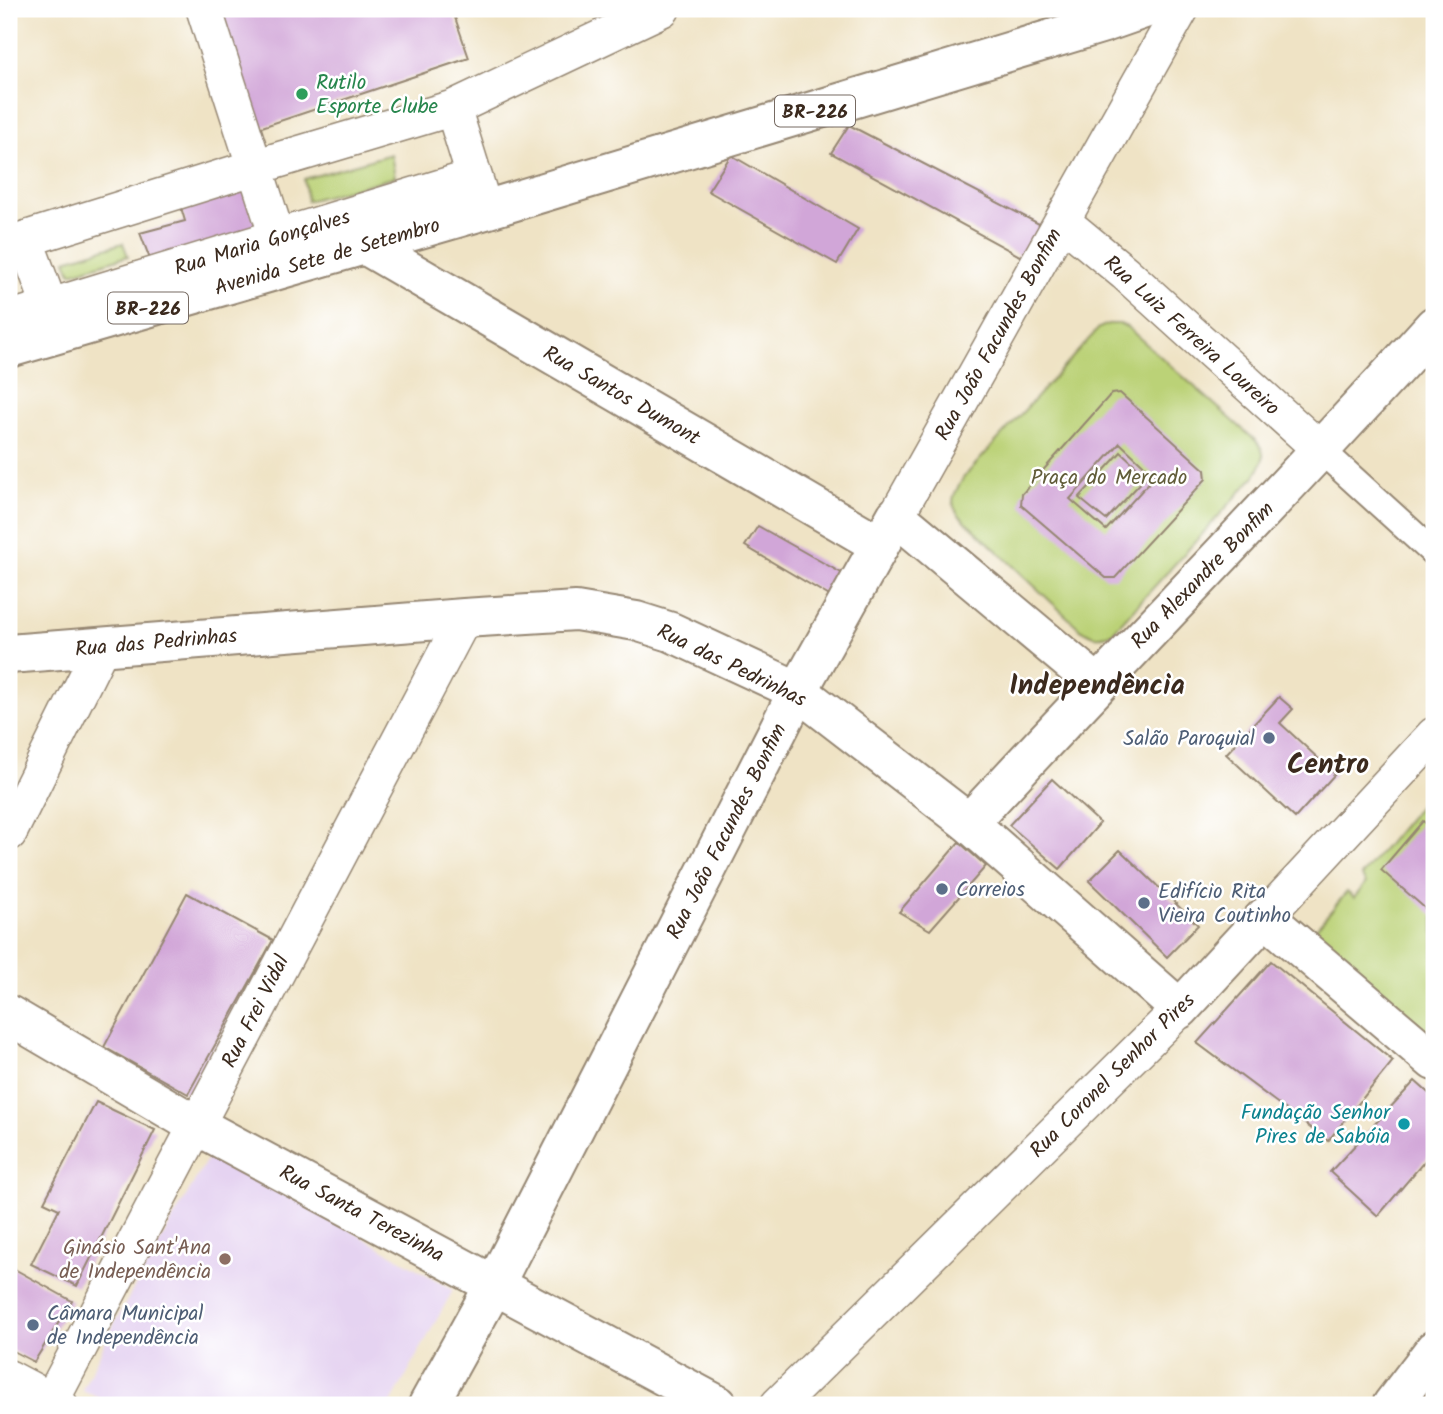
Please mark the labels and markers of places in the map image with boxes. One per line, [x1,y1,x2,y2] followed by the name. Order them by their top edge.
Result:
[316,67,439,124] place label: Rutilo Esporte Clube
[294,86,310,102] marker: Rutilo Esporte Clube
[1123,723,1255,756] place label: Salão Paroquial
[1261,730,1277,746] marker: Salão Paroquial
[956,874,1025,907] place label: Correios
[1158,876,1291,933] place label: Edifício Rita Vieira Coutinho
[934,881,950,897] marker: Correios
[1136,895,1152,911] marker: Edifício Rita Vieira Coutinho
[1241,1097,1391,1154] place label: Fundação Senhor Pires de Sabóia
[1396,1116,1412,1132] marker: Fundação Senhor Pires de Sabóia
[59,1232,211,1289] place label: Ginásio Sant'Ana de Independência
[217,1251,233,1267] marker: Ginásio Sant'Ana de Independência
[47,1298,204,1355] place label: Câmara Municipal de Independência
[25,1317,41,1333] marker: Câmara Municipal de Independência

